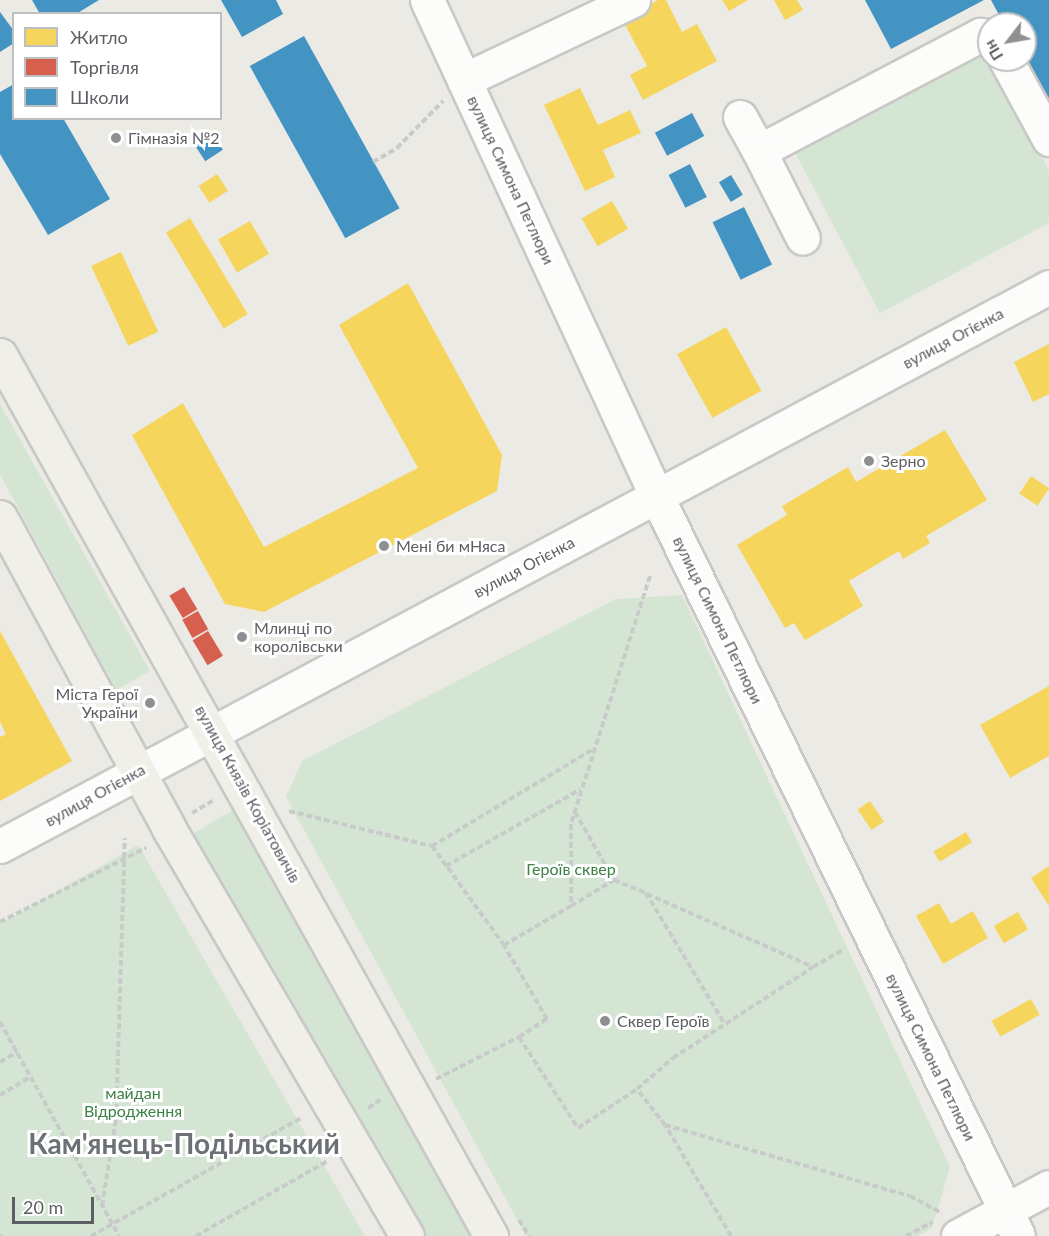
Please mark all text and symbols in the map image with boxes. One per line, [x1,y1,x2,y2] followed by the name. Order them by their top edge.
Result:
[12,12,222,120] legend
[977,12,1037,72] north arrow
[70,26,128,48] text: Житло
[979,37,1006,64] text: Пн
[70,56,139,78] text: Торгівля
[70,86,129,108] text: Школи
[463,93,559,267] street label: вулиця Симона Петлюри
[128,128,219,148] place label: Гімназія №2
[109,131,123,145] marker: Гімназія №2
[899,303,1007,373] street label: вулиця Огієнка
[881,451,926,471] place label: Зерно
[862,454,876,468] marker: Зерно
[470,532,578,602] street label: вулиця Огієнка
[669,533,767,707] street label: вулиця Симона Петлюри
[396,536,505,556] place label: Мені би мНяса
[377,539,391,553] marker: Мені би мНяса
[254,618,343,656] place label: Млинці по королівськи
[235,630,249,644] marker: Млинці по королівськи
[56,684,138,722] place label: Міста Герої України
[143,696,157,710] marker: Міста Герої України
[191,702,305,886] street label: вулиця Князів Коріатовичів
[42,760,148,830] street label: вулиця Огієнка
[526,859,616,879] park label: Героїв сквер
[882,970,980,1144] street label: вулиця Симона Петлюри
[617,1011,709,1031] place label: Сквер Героїв
[598,1014,612,1028] marker: Сквер Героїв
[84,1083,182,1121] park label: майдан Відродження
[28,1126,340,1160] district label: Кам'янець-Подільський
[15,1185,98,1223] scale bar
[23,1196,63,1218] text: 20 m

